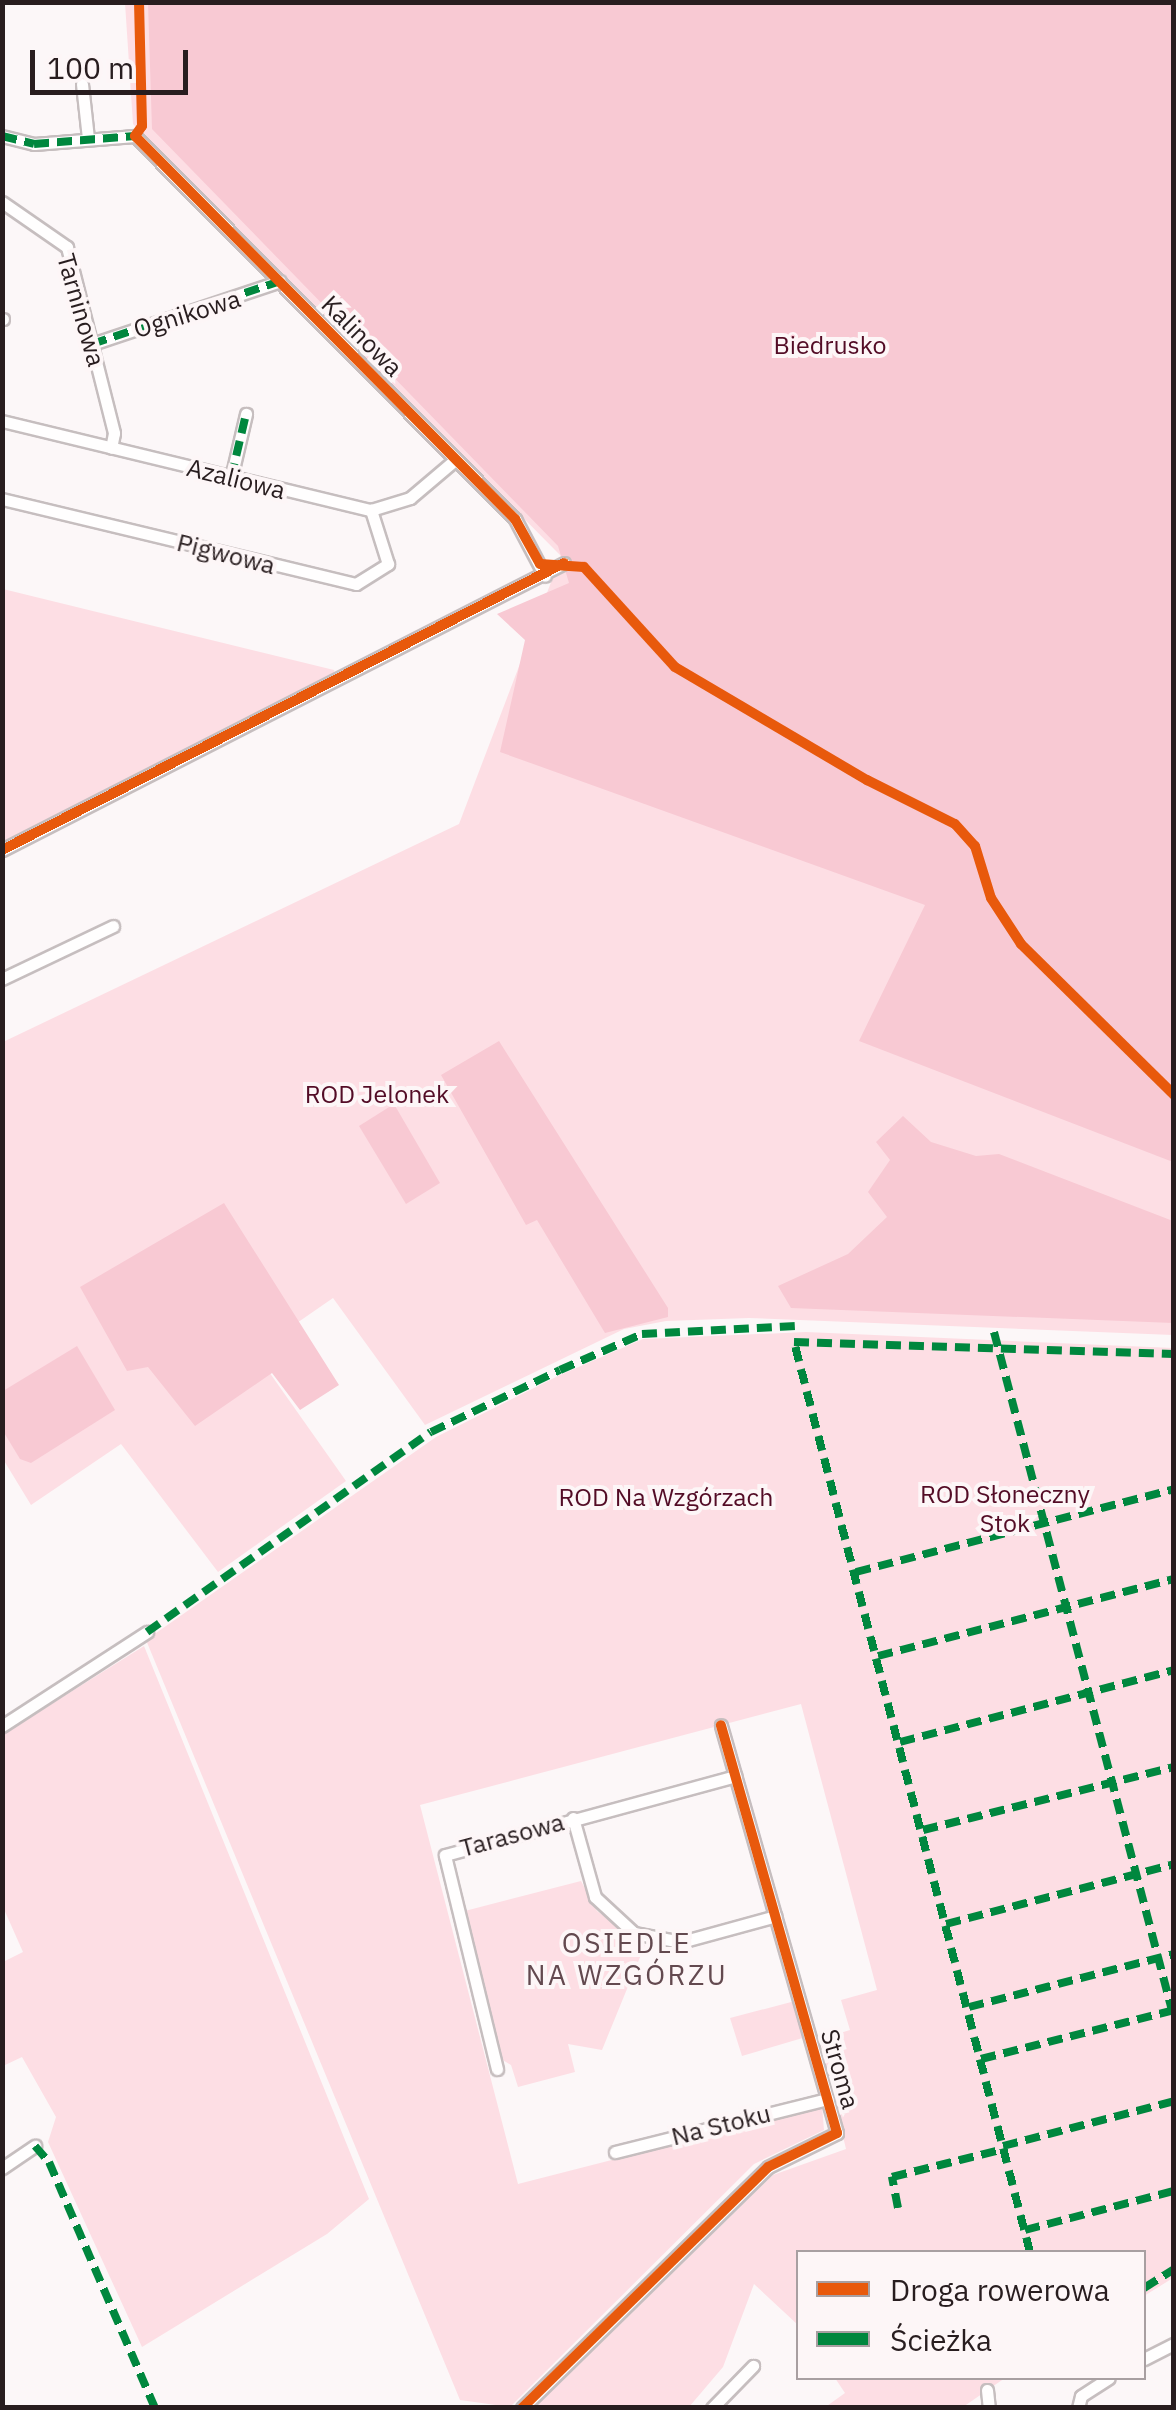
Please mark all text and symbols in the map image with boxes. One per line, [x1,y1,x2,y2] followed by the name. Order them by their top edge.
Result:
[35,30,192,92] scale bar
[47,48,134,87] text: 100 m
[51,250,111,370] street label: Tarninowa
[130,284,244,344] street label: Ognikowa
[315,289,409,383] street label: Kalinowa
[773,330,887,360] park label: Biedrusko
[184,452,288,506] street label: Azaliowa
[174,527,278,581] street label: Pigwowa
[305,1079,449,1109] park label: ROD Jelonek
[920,1480,1090,1539] park label: ROD Słoneczny Stok
[559,1482,773,1512] park label: ROD Na Wzgórzach
[457,1807,567,1863] street label: Tarasowa
[526,1926,728,1992] district label: OSIEDLE NA WZGÓRZU
[814,2026,866,2112] street label: Stroma
[668,2098,774,2152] street label: Na Stoku
[796,2250,1146,2380] legend
[890,2270,1110,2309] text: Droga rowerowa
[890,2320,992,2359] text: Ścieżka

